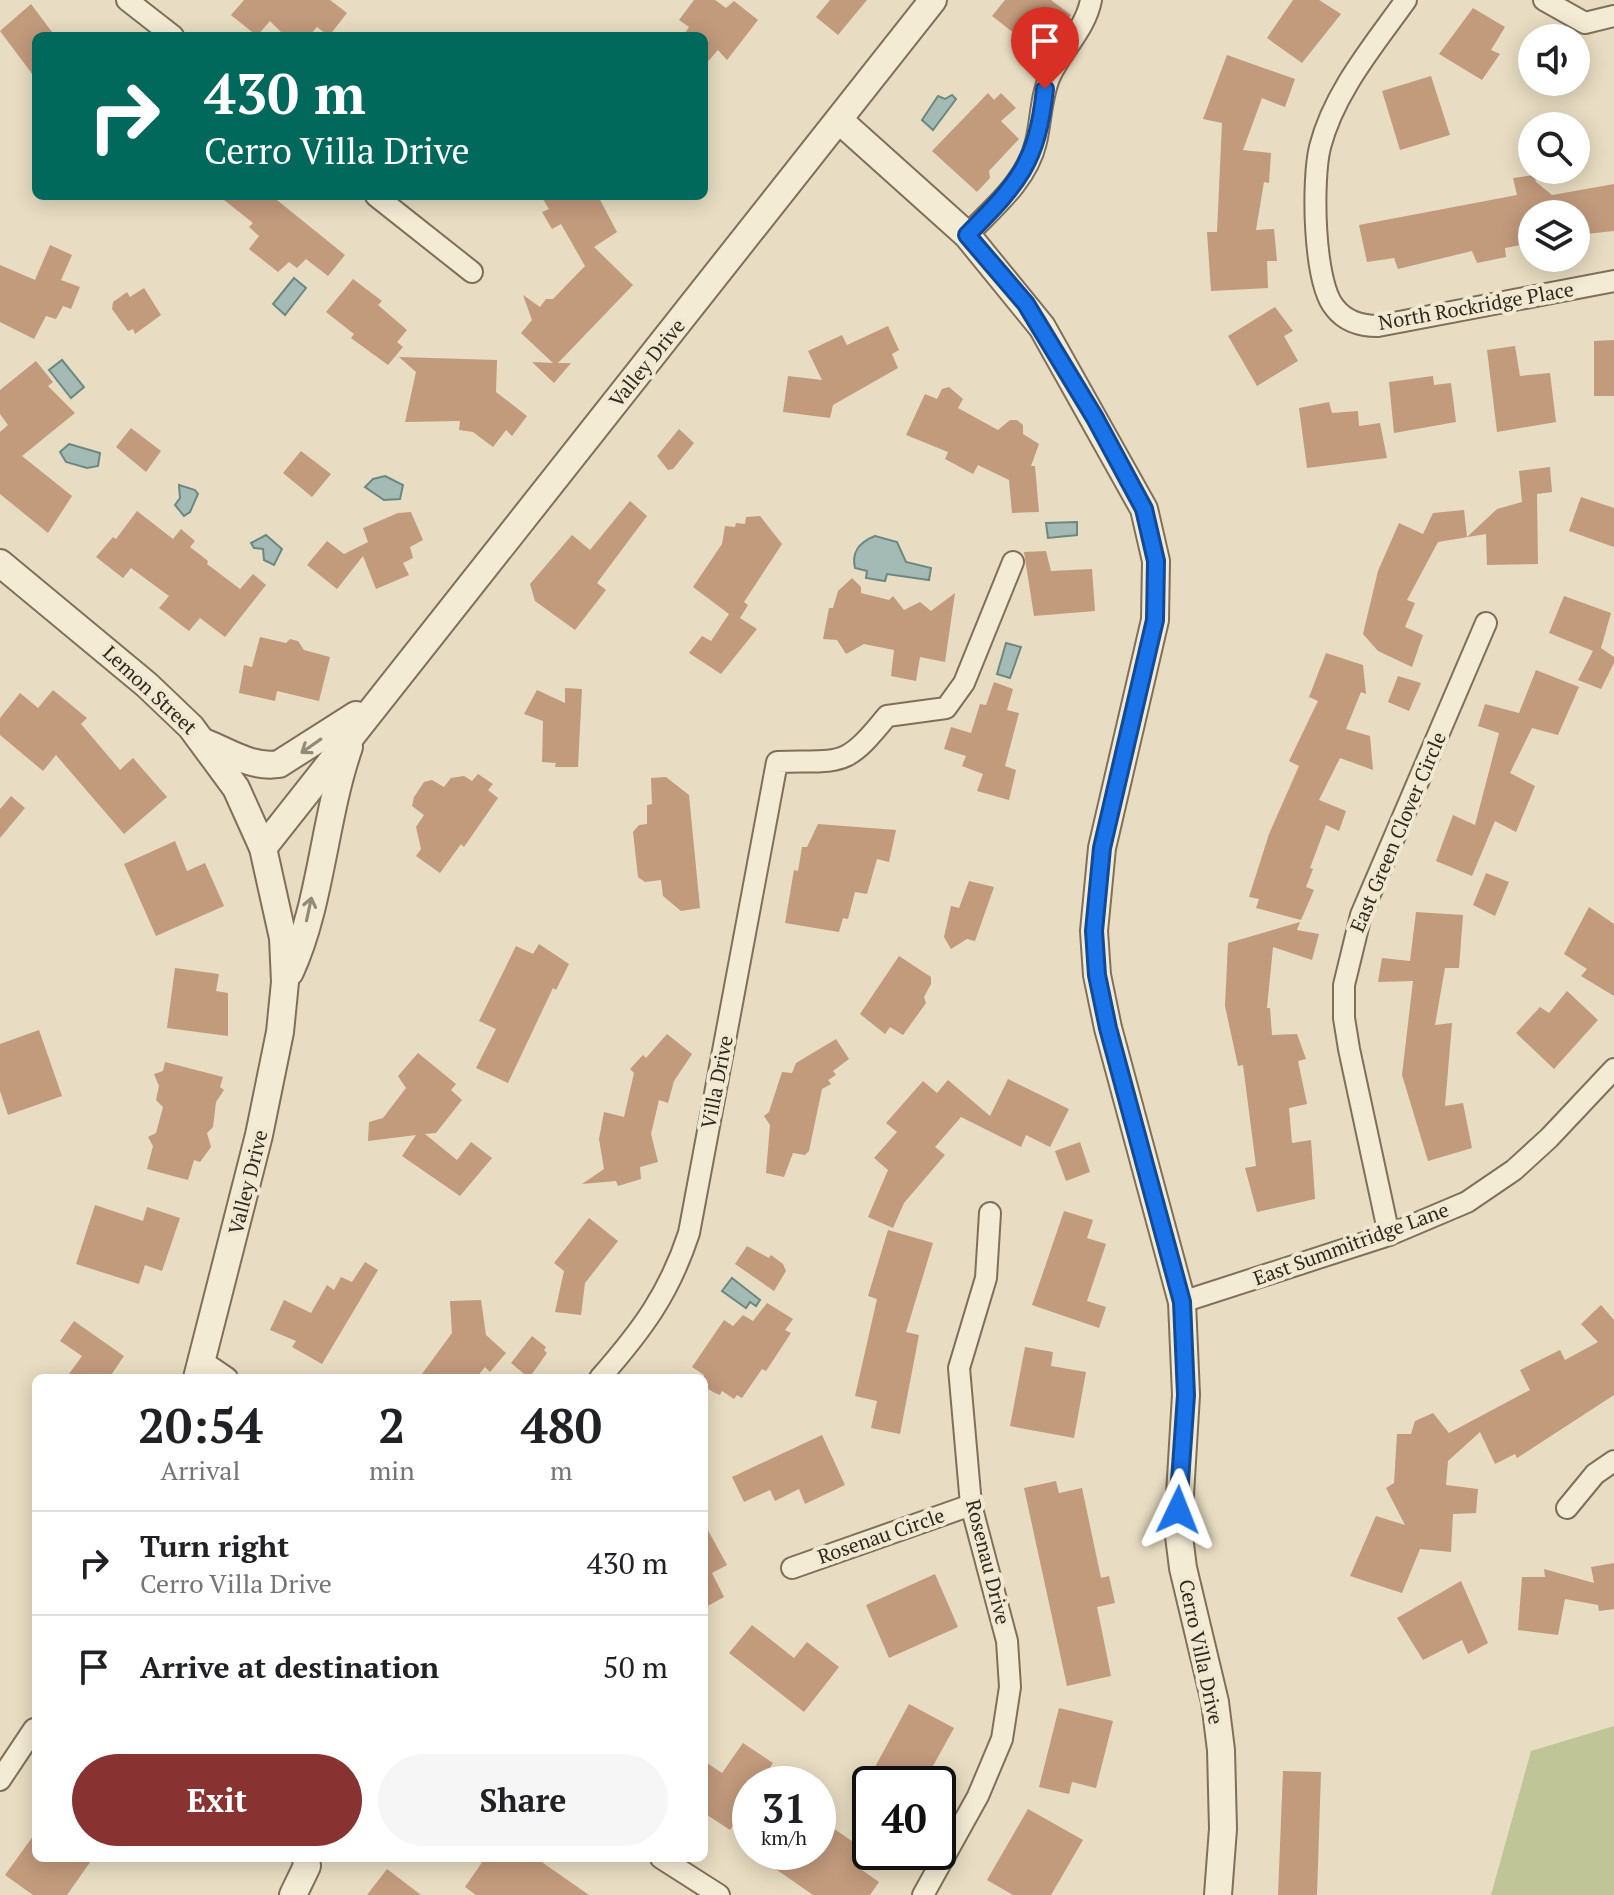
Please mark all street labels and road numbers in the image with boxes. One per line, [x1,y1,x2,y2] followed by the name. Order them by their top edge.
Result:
[1376,275,1576,336] street label: North Rockridge Place
[603,313,691,413] street label: Valley Drive
[97,639,204,741] street label: Lemon Street
[1343,728,1452,936] street label: East Green Clover Circle
[694,1033,739,1131] street label: Villa Drive
[222,1127,274,1237] street label: Valley Drive
[1249,1196,1452,1291] street label: East Summitridge Lane
[960,1496,1017,1627] street label: Rosenau Drive
[814,1501,948,1570] street label: Rosenau Circle
[1173,1577,1230,1727] street label: Cerro Villa Drive

